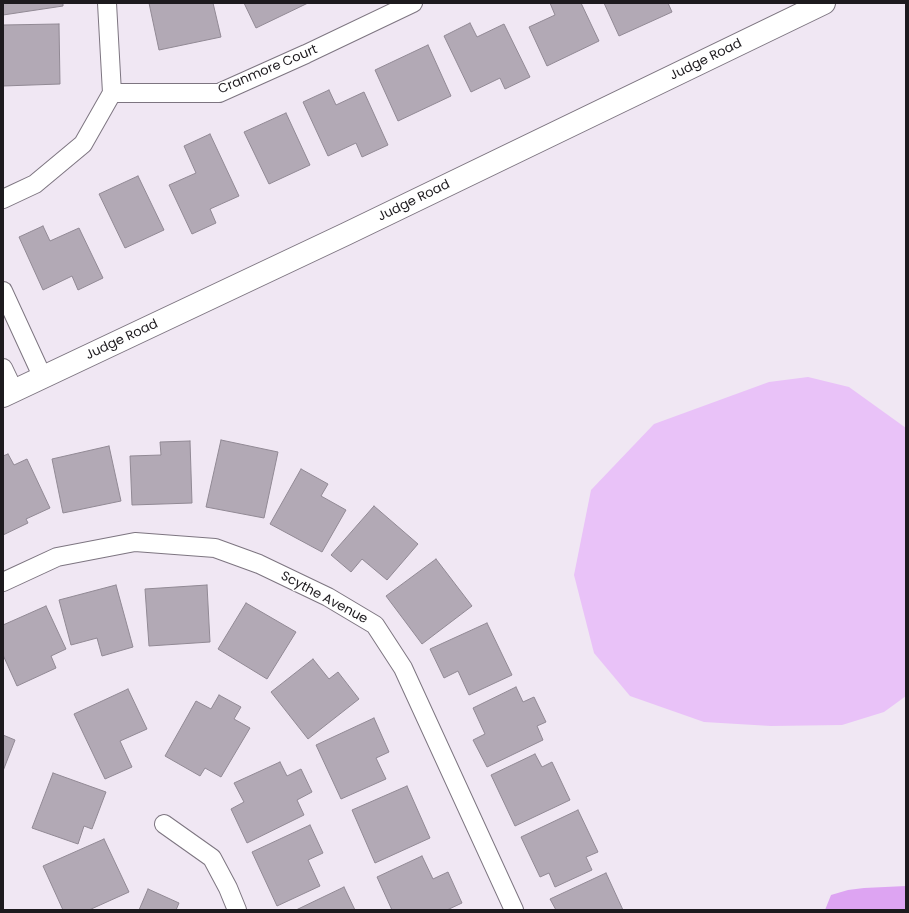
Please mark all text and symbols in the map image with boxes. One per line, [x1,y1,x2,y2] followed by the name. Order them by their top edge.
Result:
[667,36,745,84] street label: Judge Road
[216,42,320,98] street label: Cranmore Court
[375,177,453,225] street label: Judge Road
[83,316,161,364] street label: Judge Road
[278,569,370,627] street label: Scythe Avenue

